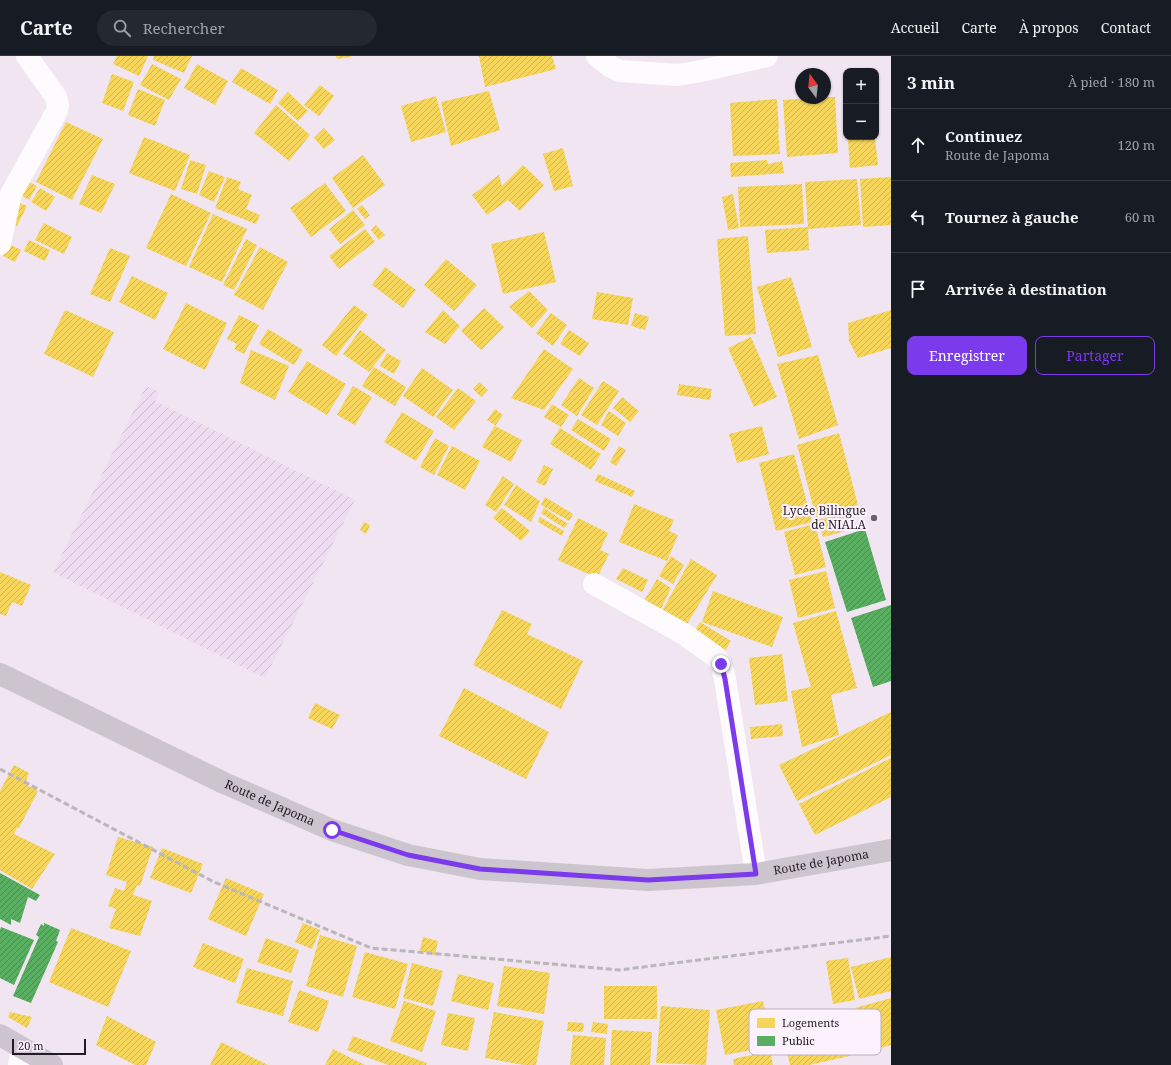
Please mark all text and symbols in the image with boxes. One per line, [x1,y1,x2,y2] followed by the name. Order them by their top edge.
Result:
[97,10,377,46] search box
[20,15,73,41] text: Carte
[111,17,133,39] icon: search
[143,18,224,38] text: Rechercher
[891,18,939,37] text: Accueil
[961,18,997,37] text: Carte
[1019,18,1079,37] text: À propos
[1101,18,1151,37] text: Contact
[795,68,831,104] north arrow
[843,68,879,140] map controls
[843,68,879,104] button: +
[907,71,955,94] text: 3 min
[1068,73,1155,91] text: À pied · 180 m
[843,104,879,140] button: −
[945,126,1022,146] text: Continuez
[907,134,929,156] icon: ahead
[1118,136,1155,154] text: 120 m
[945,146,1050,164] text: Route de Japoma
[907,206,929,228] icon: left
[945,207,1079,227] text: Tournez à gauche
[1125,208,1155,226] text: 60 m
[907,278,929,300] icon: arrive
[945,279,1107,299] text: Arrivée à destination
[907,336,1027,375] button: Enregistrer
[1035,336,1155,375] button: Partager
[783,502,867,533] place label: Lycée Bilingue de NIALA
[869,513,879,523] marker: Lycée Bilingue de NIALA
[712,655,730,673] route end
[222,775,318,830] street label: Route de Japoma
[323,821,341,839] route start
[772,845,870,879] street label: Route de Japoma
[749,1009,881,1055] legend
[782,1015,839,1030] text: Logements
[782,1033,815,1048] text: Public
[12,1037,86,1056] scale bar
[18,1038,44,1053] text: 20 m

